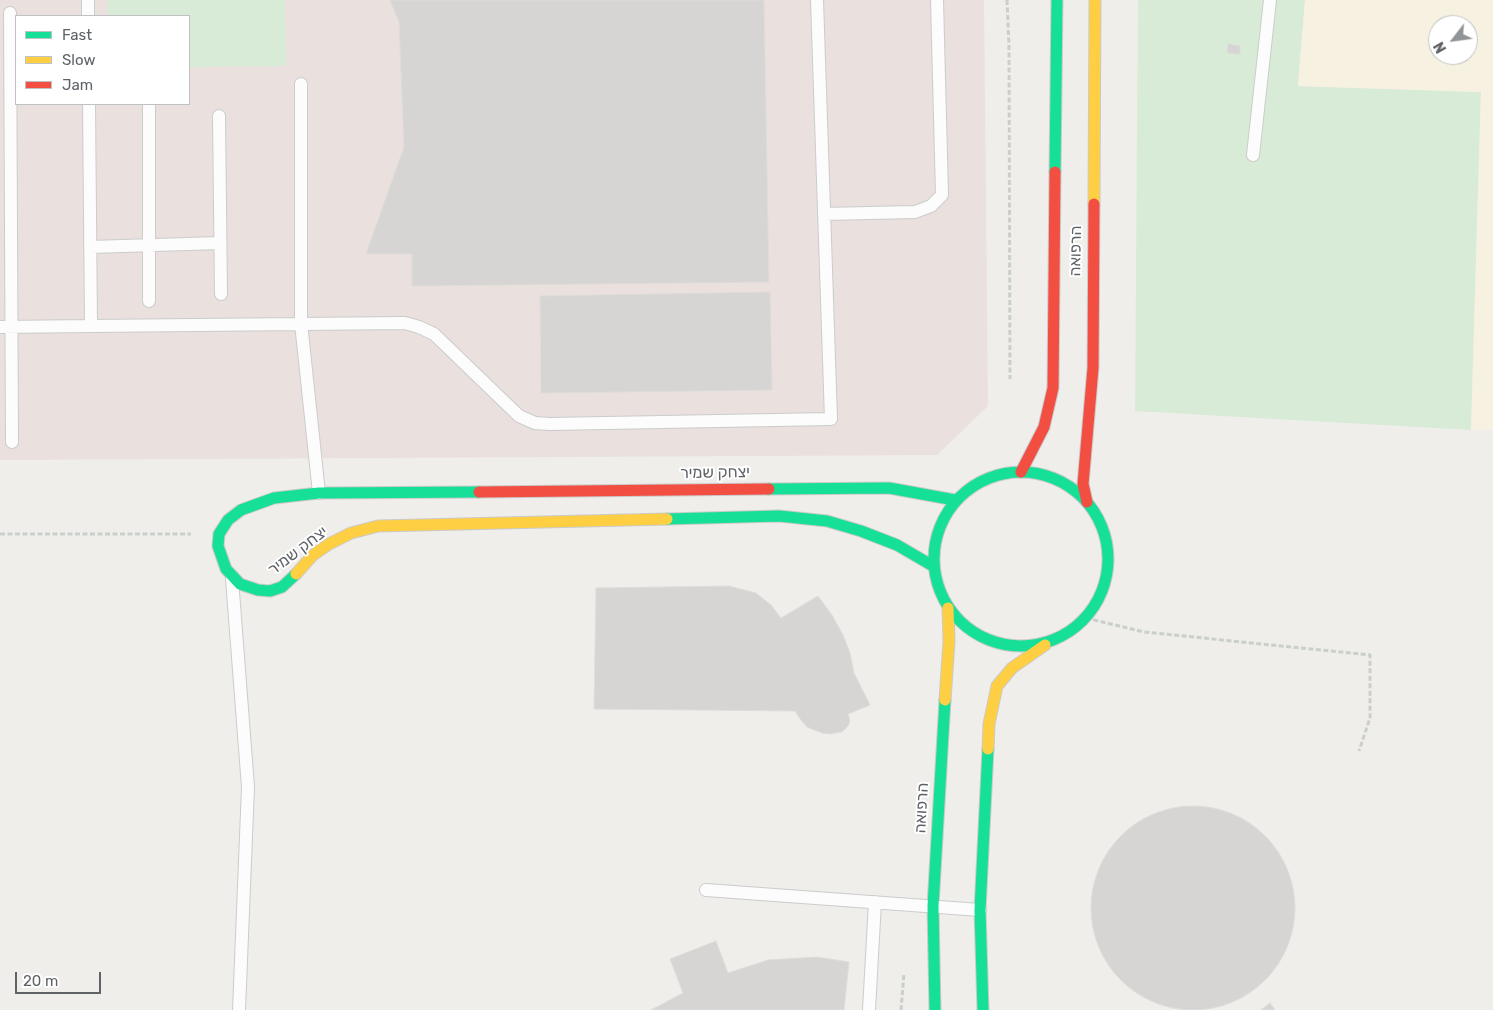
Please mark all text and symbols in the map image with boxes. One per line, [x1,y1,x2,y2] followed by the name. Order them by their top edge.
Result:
[15,15,190,105] legend
[1428,15,1478,65] north arrow
[62,26,92,44] text: Fast
[1431,39,1450,56] text: N
[62,51,95,69] text: Slow
[62,76,93,94] text: Jam
[1066,225,1086,277] street label: הרפואה
[680,463,750,483] street label: יצחק שמיר
[264,522,332,580] street label: יצחק שמיר
[911,782,933,834] street label: הרפואה
[18,962,104,994] scale bar
[23,972,58,990] text: 20 m

